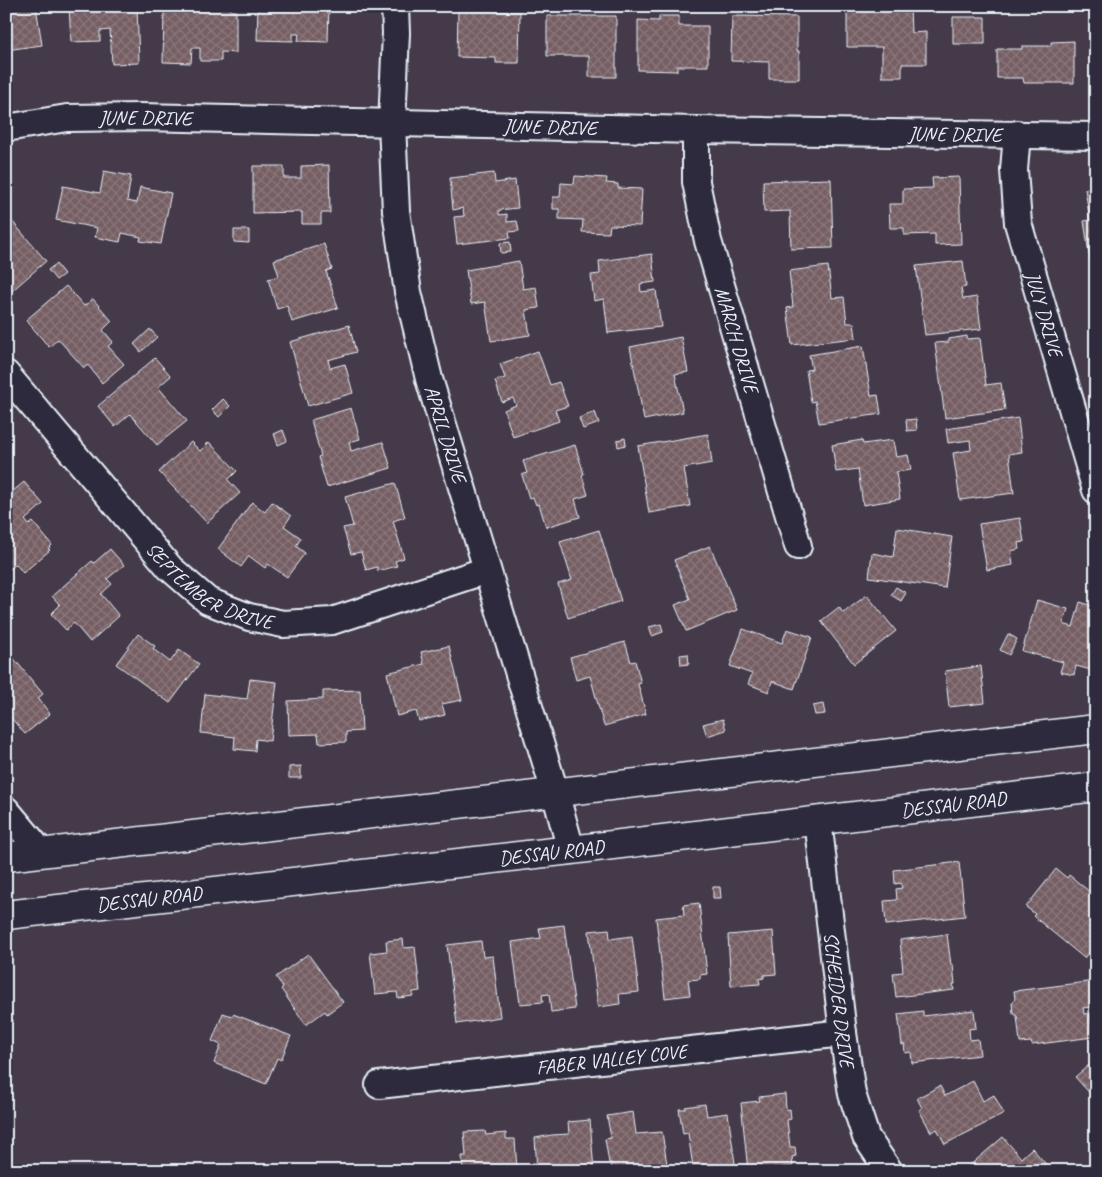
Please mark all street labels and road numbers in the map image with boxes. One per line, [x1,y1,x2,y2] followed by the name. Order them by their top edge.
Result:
[97,105,194,131] street label: JUNE DRIVE
[502,113,599,141] street label: JUNE DRIVE
[907,121,1004,148] street label: JUNE DRIVE
[1020,268,1069,362] street label: JULY DRIVE
[709,284,765,399] street label: MARCH DRIVE
[419,382,473,488] street label: APRIL DRIVE
[140,537,278,635] street label: SEPTEMBER DRIVE
[900,786,1009,823] street label: DESSAU ROAD
[497,834,607,871] street label: DESSAU ROAD
[95,880,205,918] street label: DESSAU ROAD
[818,931,860,1072] street label: SCHEIDER DRIVE
[535,1038,691,1080] street label: FABER VALLEY COVE

